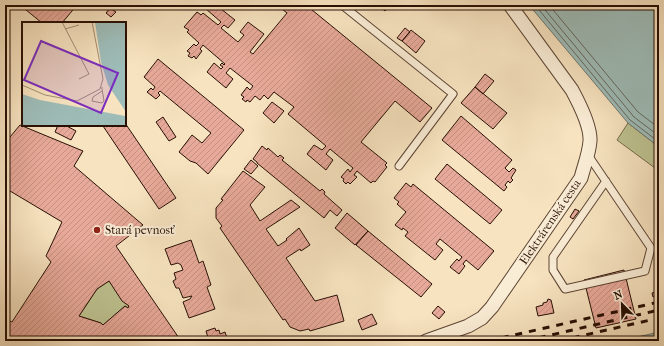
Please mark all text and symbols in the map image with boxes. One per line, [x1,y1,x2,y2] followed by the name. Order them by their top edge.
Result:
[22,22,126,126] inset map
[516,176,584,267] street label: Elektrárenská cesta
[105,223,175,237] place label: Stará pevnosť
[92,225,102,235] marker: Stará pevnosť
[602,284,642,324] north arrow
[612,287,625,303] text: N

